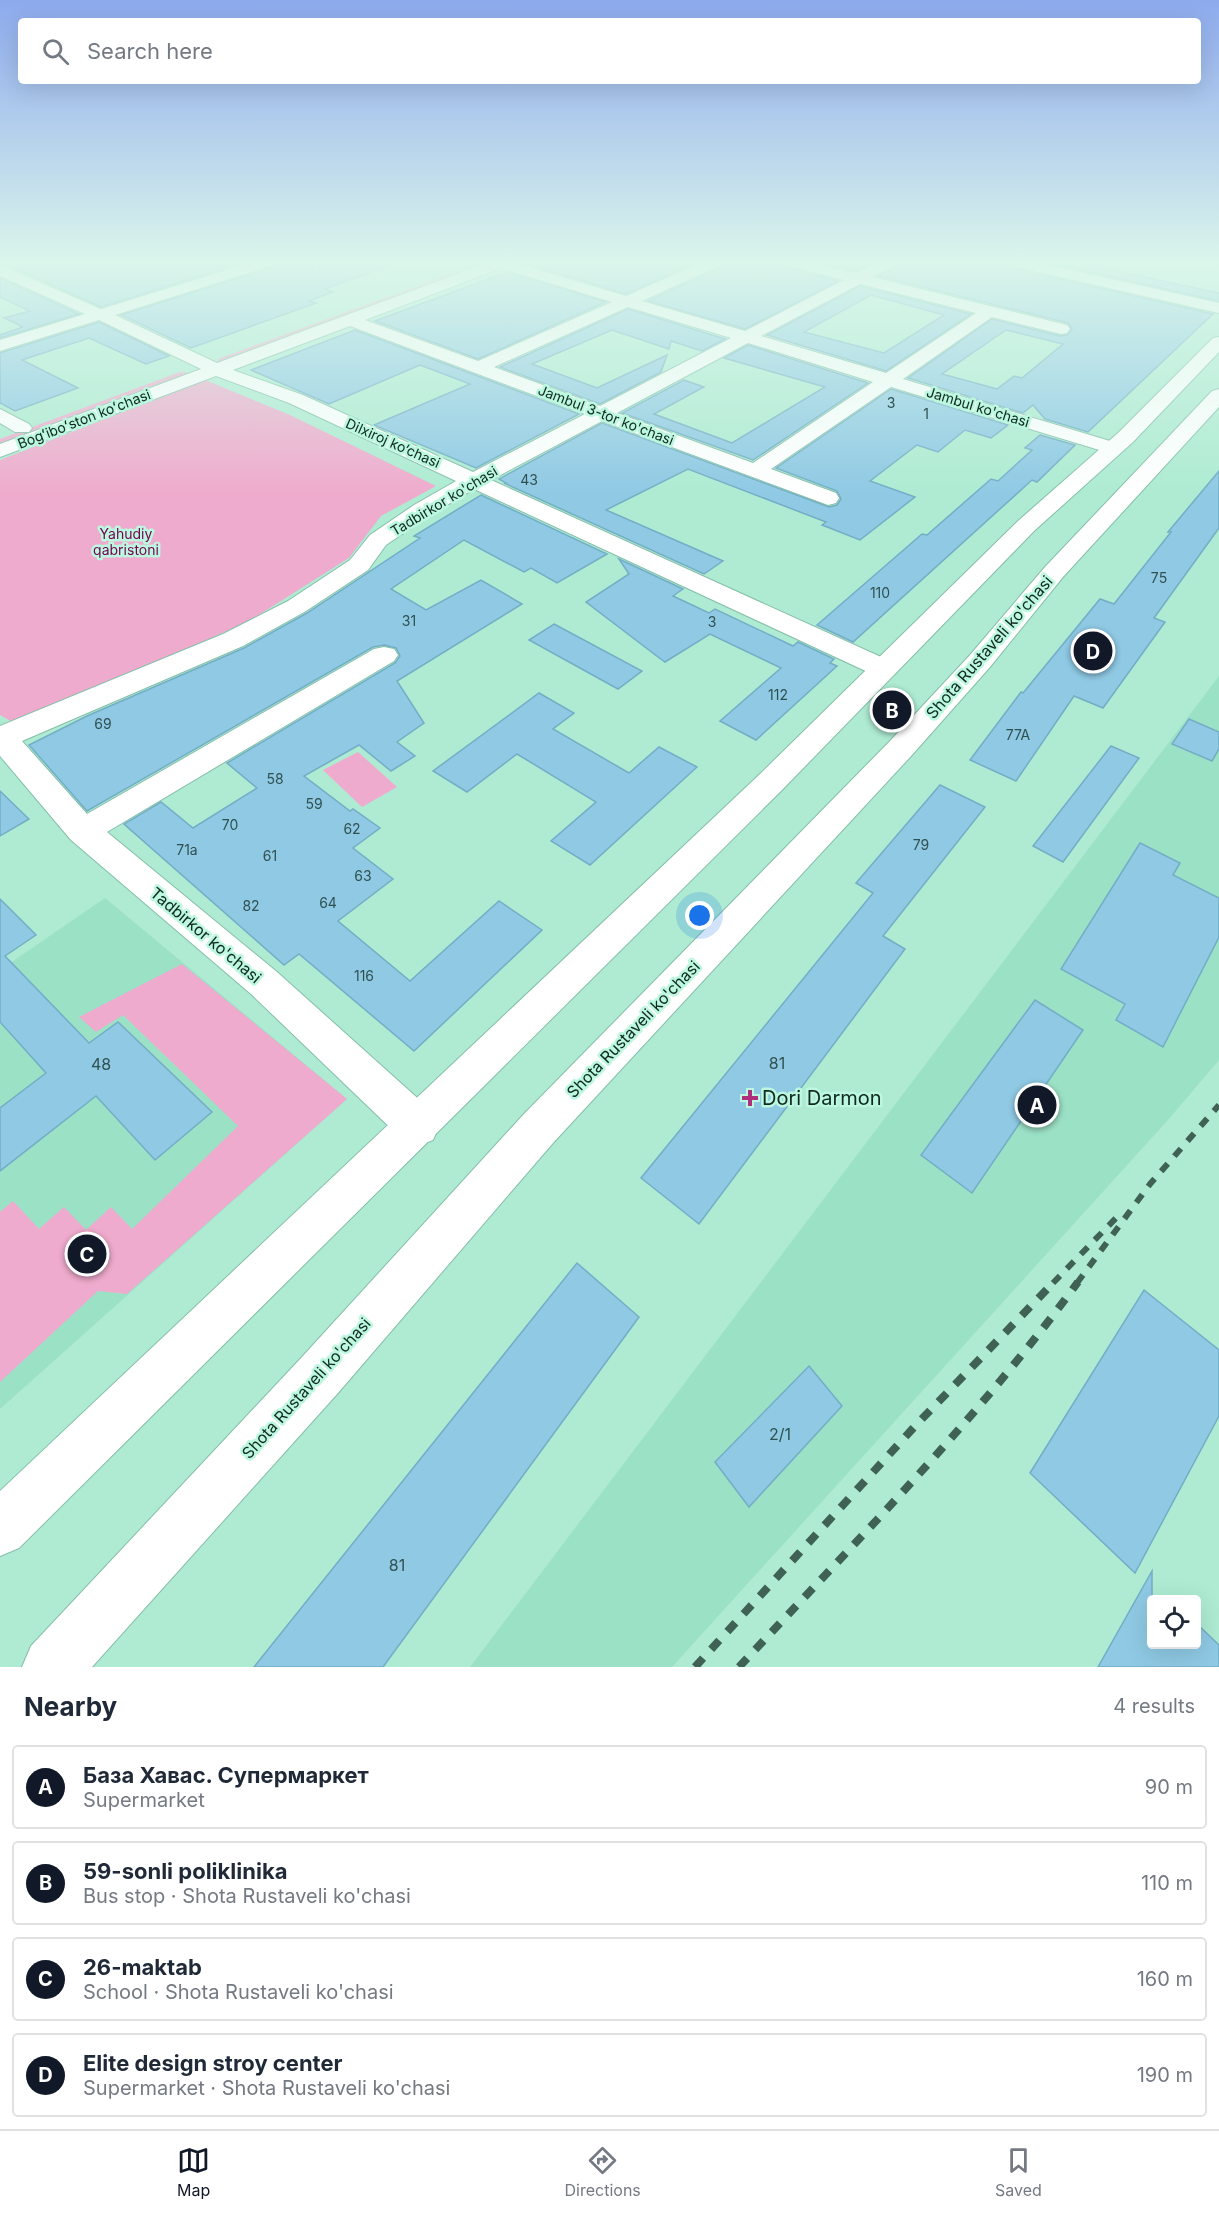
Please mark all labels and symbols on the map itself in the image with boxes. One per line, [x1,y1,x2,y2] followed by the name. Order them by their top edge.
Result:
[536,381,676,448] street label: Jambul 3-tor ko'chasi
[925,383,1032,430] street label: Jambul ko'chasi
[15,385,153,452] street label: Bogʻiboʻston koʻchasi
[887,394,895,411] house number: 3
[923,405,929,422] house number: 1
[343,414,443,471] street label: Dilxiroj ko‘chasi
[387,462,500,539] street label: Tadbirkor ko'chasi
[520,471,538,488] house number: 43
[93,525,159,558] park label: Yahudiy qabristoni
[1151,569,1167,586] house number: 75
[921,571,1057,723] street label: Shota Rustaveli ko'chasi
[870,584,890,601] house number: 110
[402,612,416,629] house number: 31
[708,613,716,630] house number: 3
[1074,628,1112,674] pin: D
[768,686,788,703] house number: 112
[872,688,912,732] pin: B
[94,715,112,732] house number: 69
[1006,726,1030,743] house number: 77А
[266,770,284,787] house number: 58
[305,795,323,812] house number: 59
[222,816,238,833] house number: 70
[343,820,361,837] house number: 62
[913,836,929,853] house number: 79
[176,841,198,858] house number: 71a
[263,847,277,864] house number: 61
[354,867,372,884] house number: 63
[146,883,266,987] street label: Tadbirkor ko'chasi
[319,894,337,911] house number: 64
[242,897,260,914] house number: 82
[685,901,714,930] your location
[562,956,704,1102] street label: Shota Rustaveli ko'chasi
[354,967,374,984] house number: 116
[769,1053,785,1073] house number: 81
[91,1054,111,1074] house number: 48
[1018,1082,1056,1128] pin: A
[762,1086,882,1110] place label: Dori Darmon
[743,1091,757,1105] marker: Dori Darmon
[68,1232,106,1276] pin: C
[237,1313,375,1463] street label: Shota Rustaveli ko'chasi
[769,1424,791,1444] house number: 2/1
[389,1555,405,1575] house number: 81

